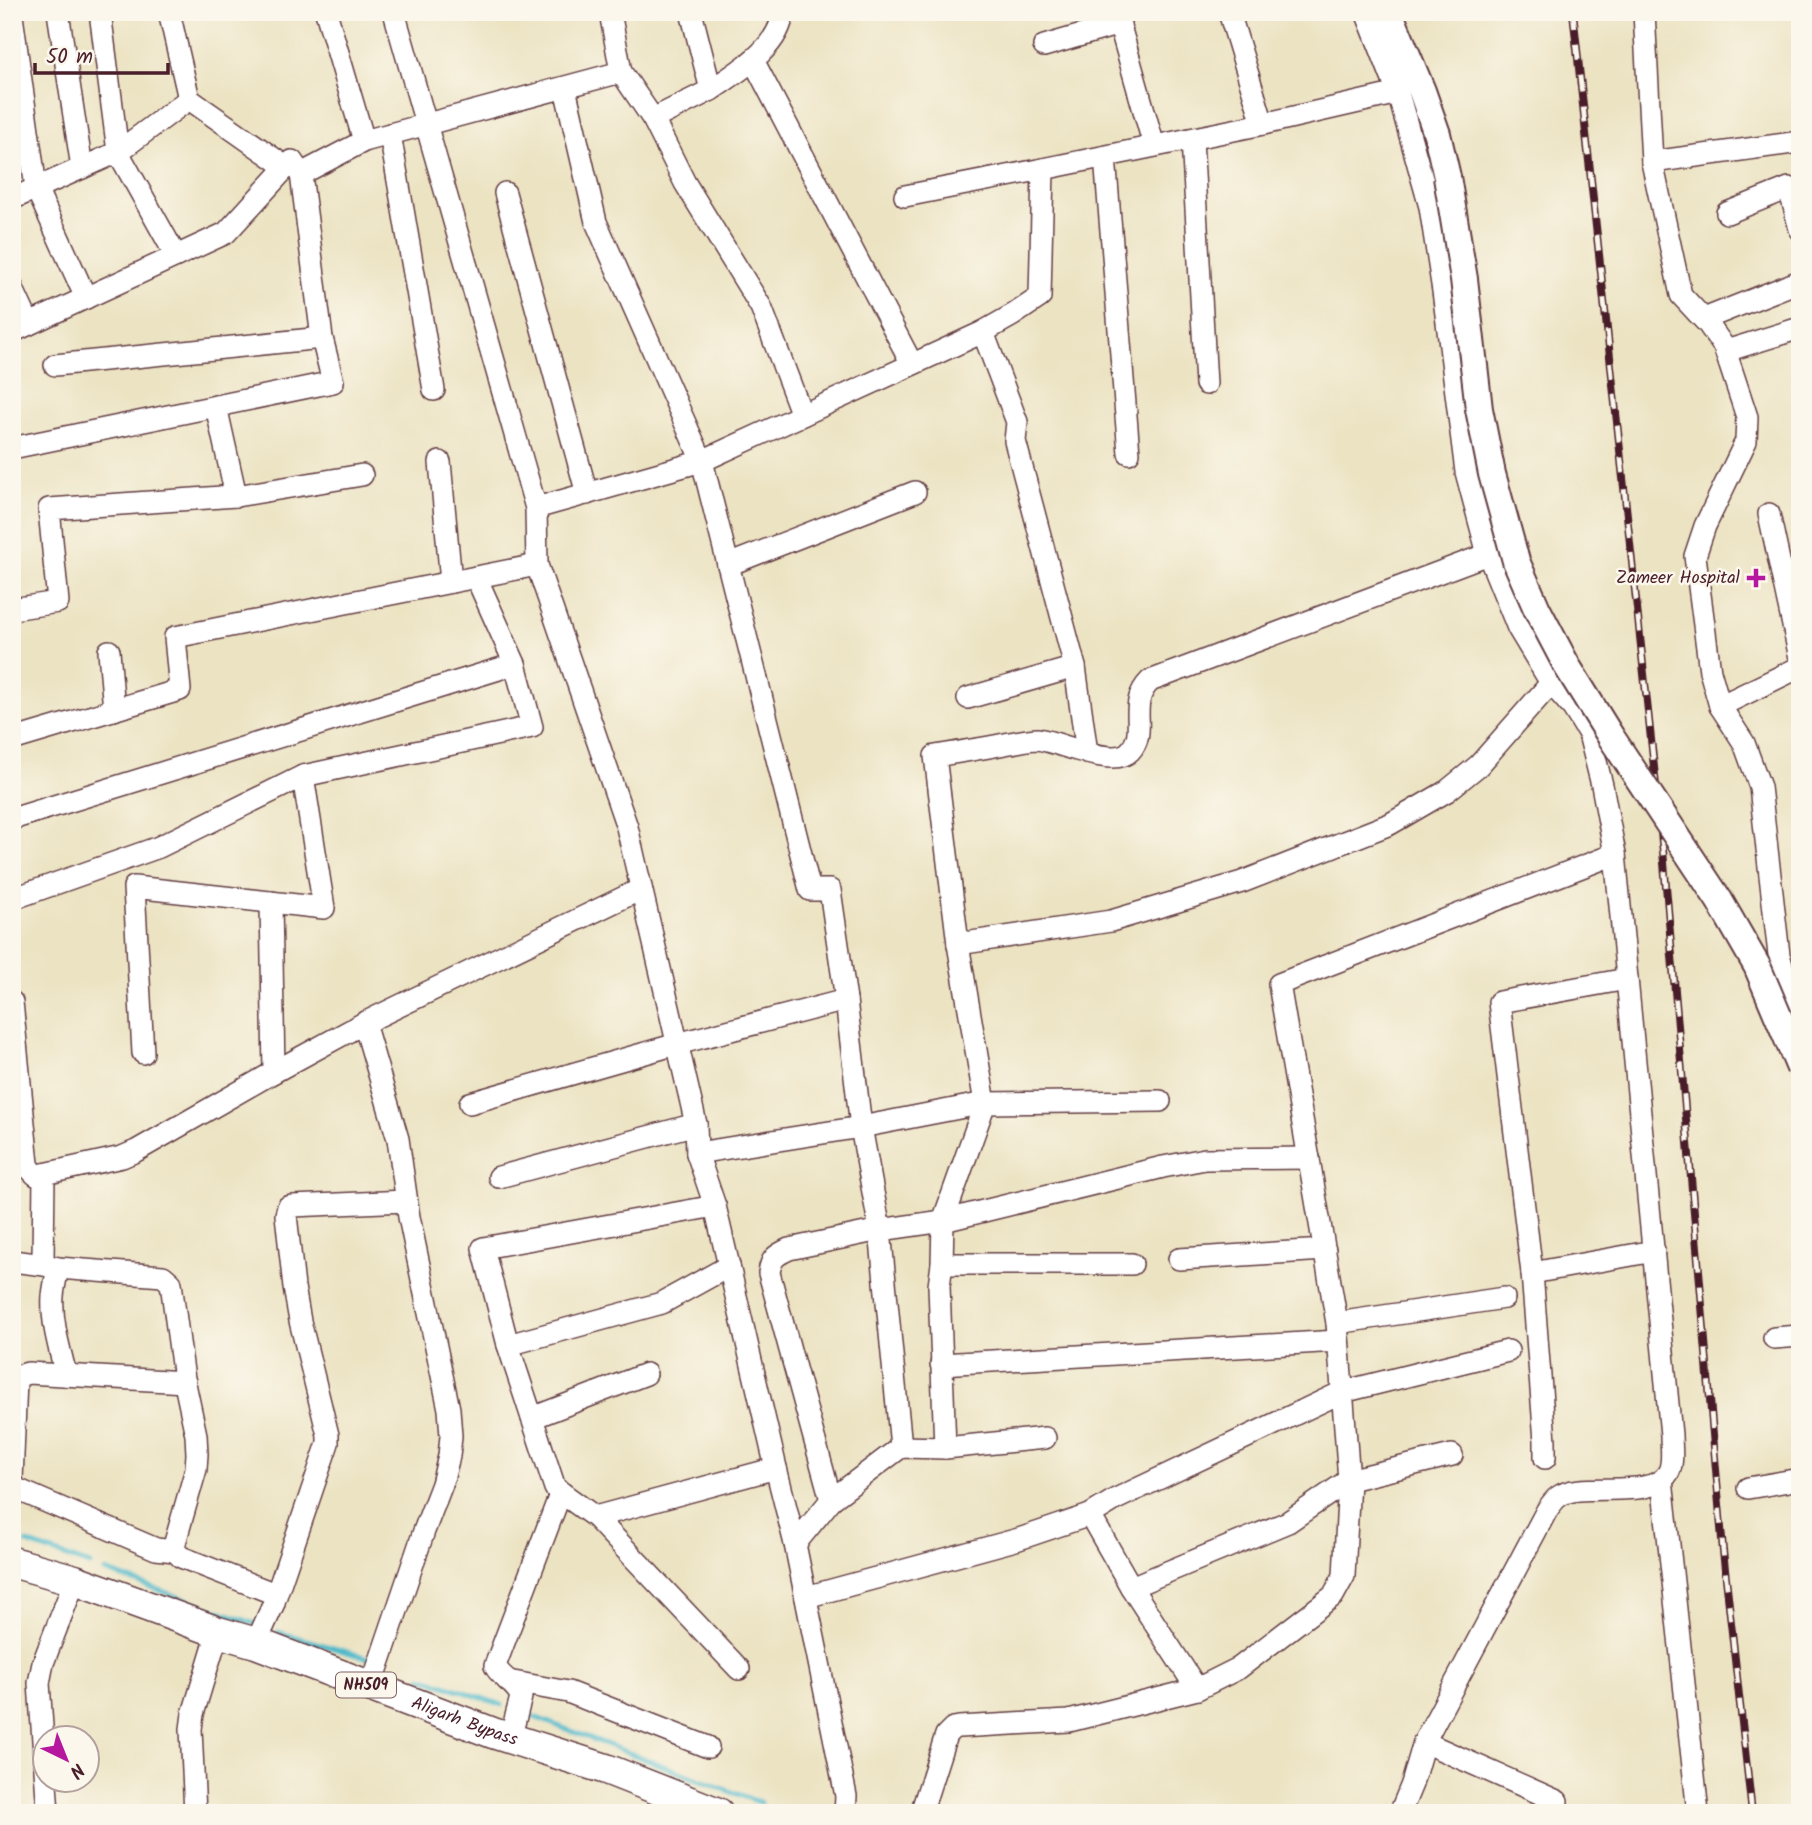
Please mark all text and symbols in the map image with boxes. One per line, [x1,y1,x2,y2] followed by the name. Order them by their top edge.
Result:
[35,32,168,76] scale bar
[46,41,93,74] text: 50 m
[1616,564,1741,593] place label: Zameer Hospital
[1746,568,1766,588] marker: Zameer Hospital
[336,1672,396,1698] road number: NH509
[407,1689,522,1755] street label: Aligarh Bypass
[32,1724,102,1794] north arrow
[62,1755,91,1785] text: N

